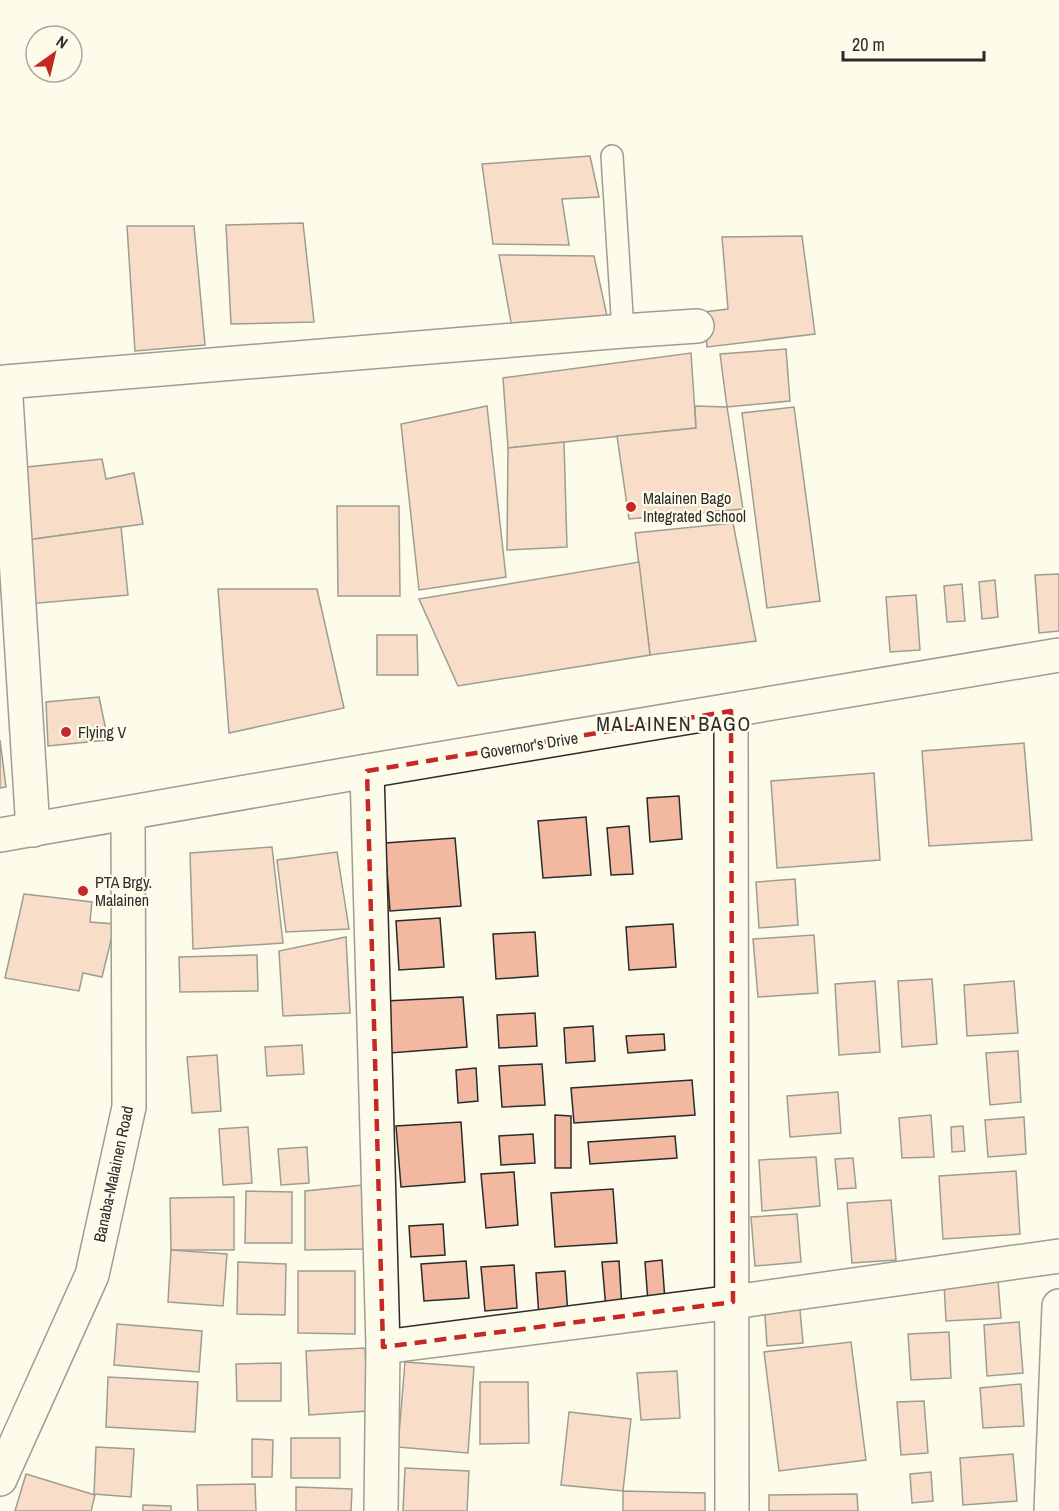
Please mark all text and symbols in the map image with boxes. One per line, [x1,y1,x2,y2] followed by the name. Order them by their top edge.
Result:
[24,24,84,84] north arrow
[843,24,984,62] scale bar
[52,30,72,53] text: N
[852,32,885,57] text: 20 m
[643,487,746,527] place label: Malainen Bago Integrated School
[624,500,638,514] marker: Malainen Bago Integrated School
[596,710,752,737] district label: MALAINEN BAGO
[78,721,126,743] place label: Flying V
[59,725,73,739] marker: Flying V
[479,726,579,764] street label: Governor's Drive
[95,871,152,911] place label: PTA Brgy. Malainen
[76,884,90,898] marker: PTA Brgy. Malainen
[88,1104,138,1244] street label: Banaba-Malainen Road

